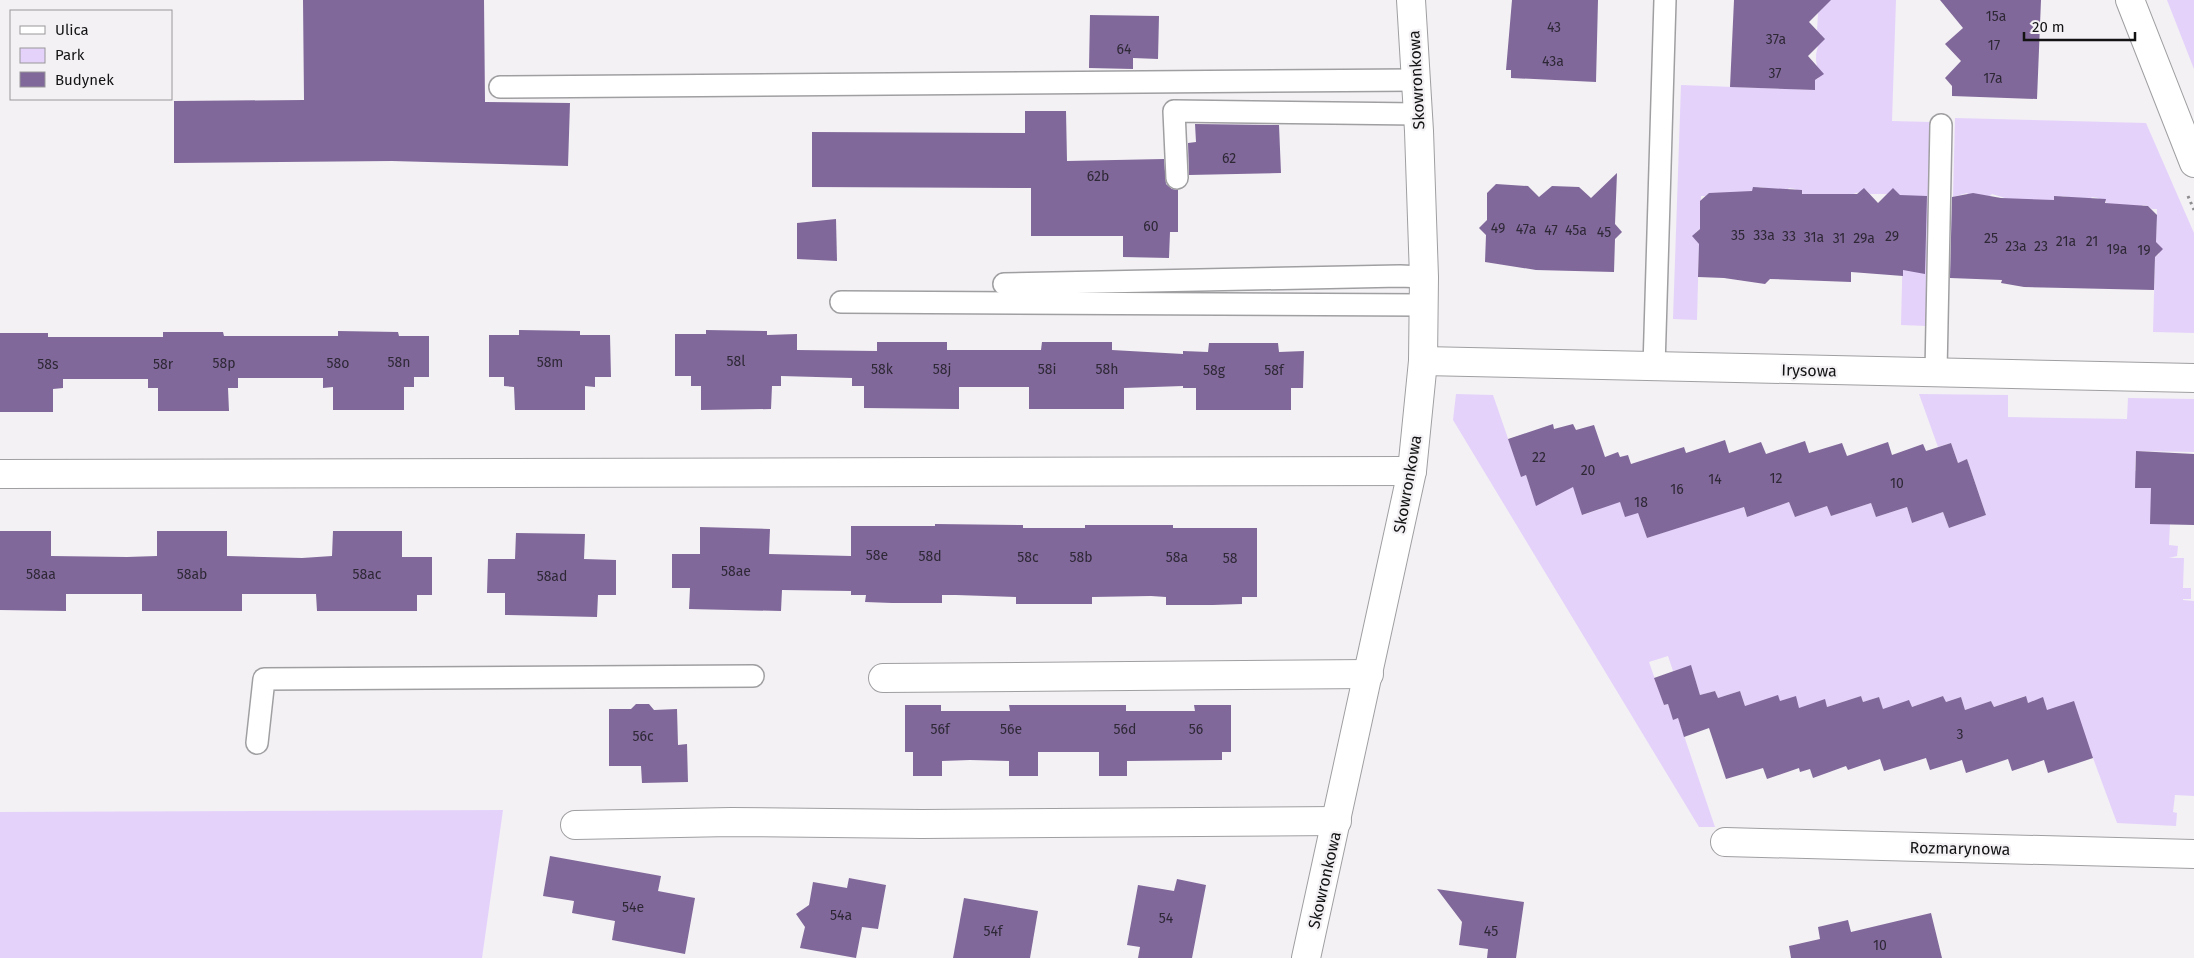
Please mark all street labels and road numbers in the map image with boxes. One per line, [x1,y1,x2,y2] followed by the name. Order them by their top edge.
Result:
[1404,30,1429,130] street label: Skowronkowa
[1781,361,1837,380] street label: Irysowa
[1390,433,1425,535] street label: Skowronkowa
[1304,830,1345,931] street label: Skowronkowa
[1909,838,2011,859] street label: Rozmarynowa

